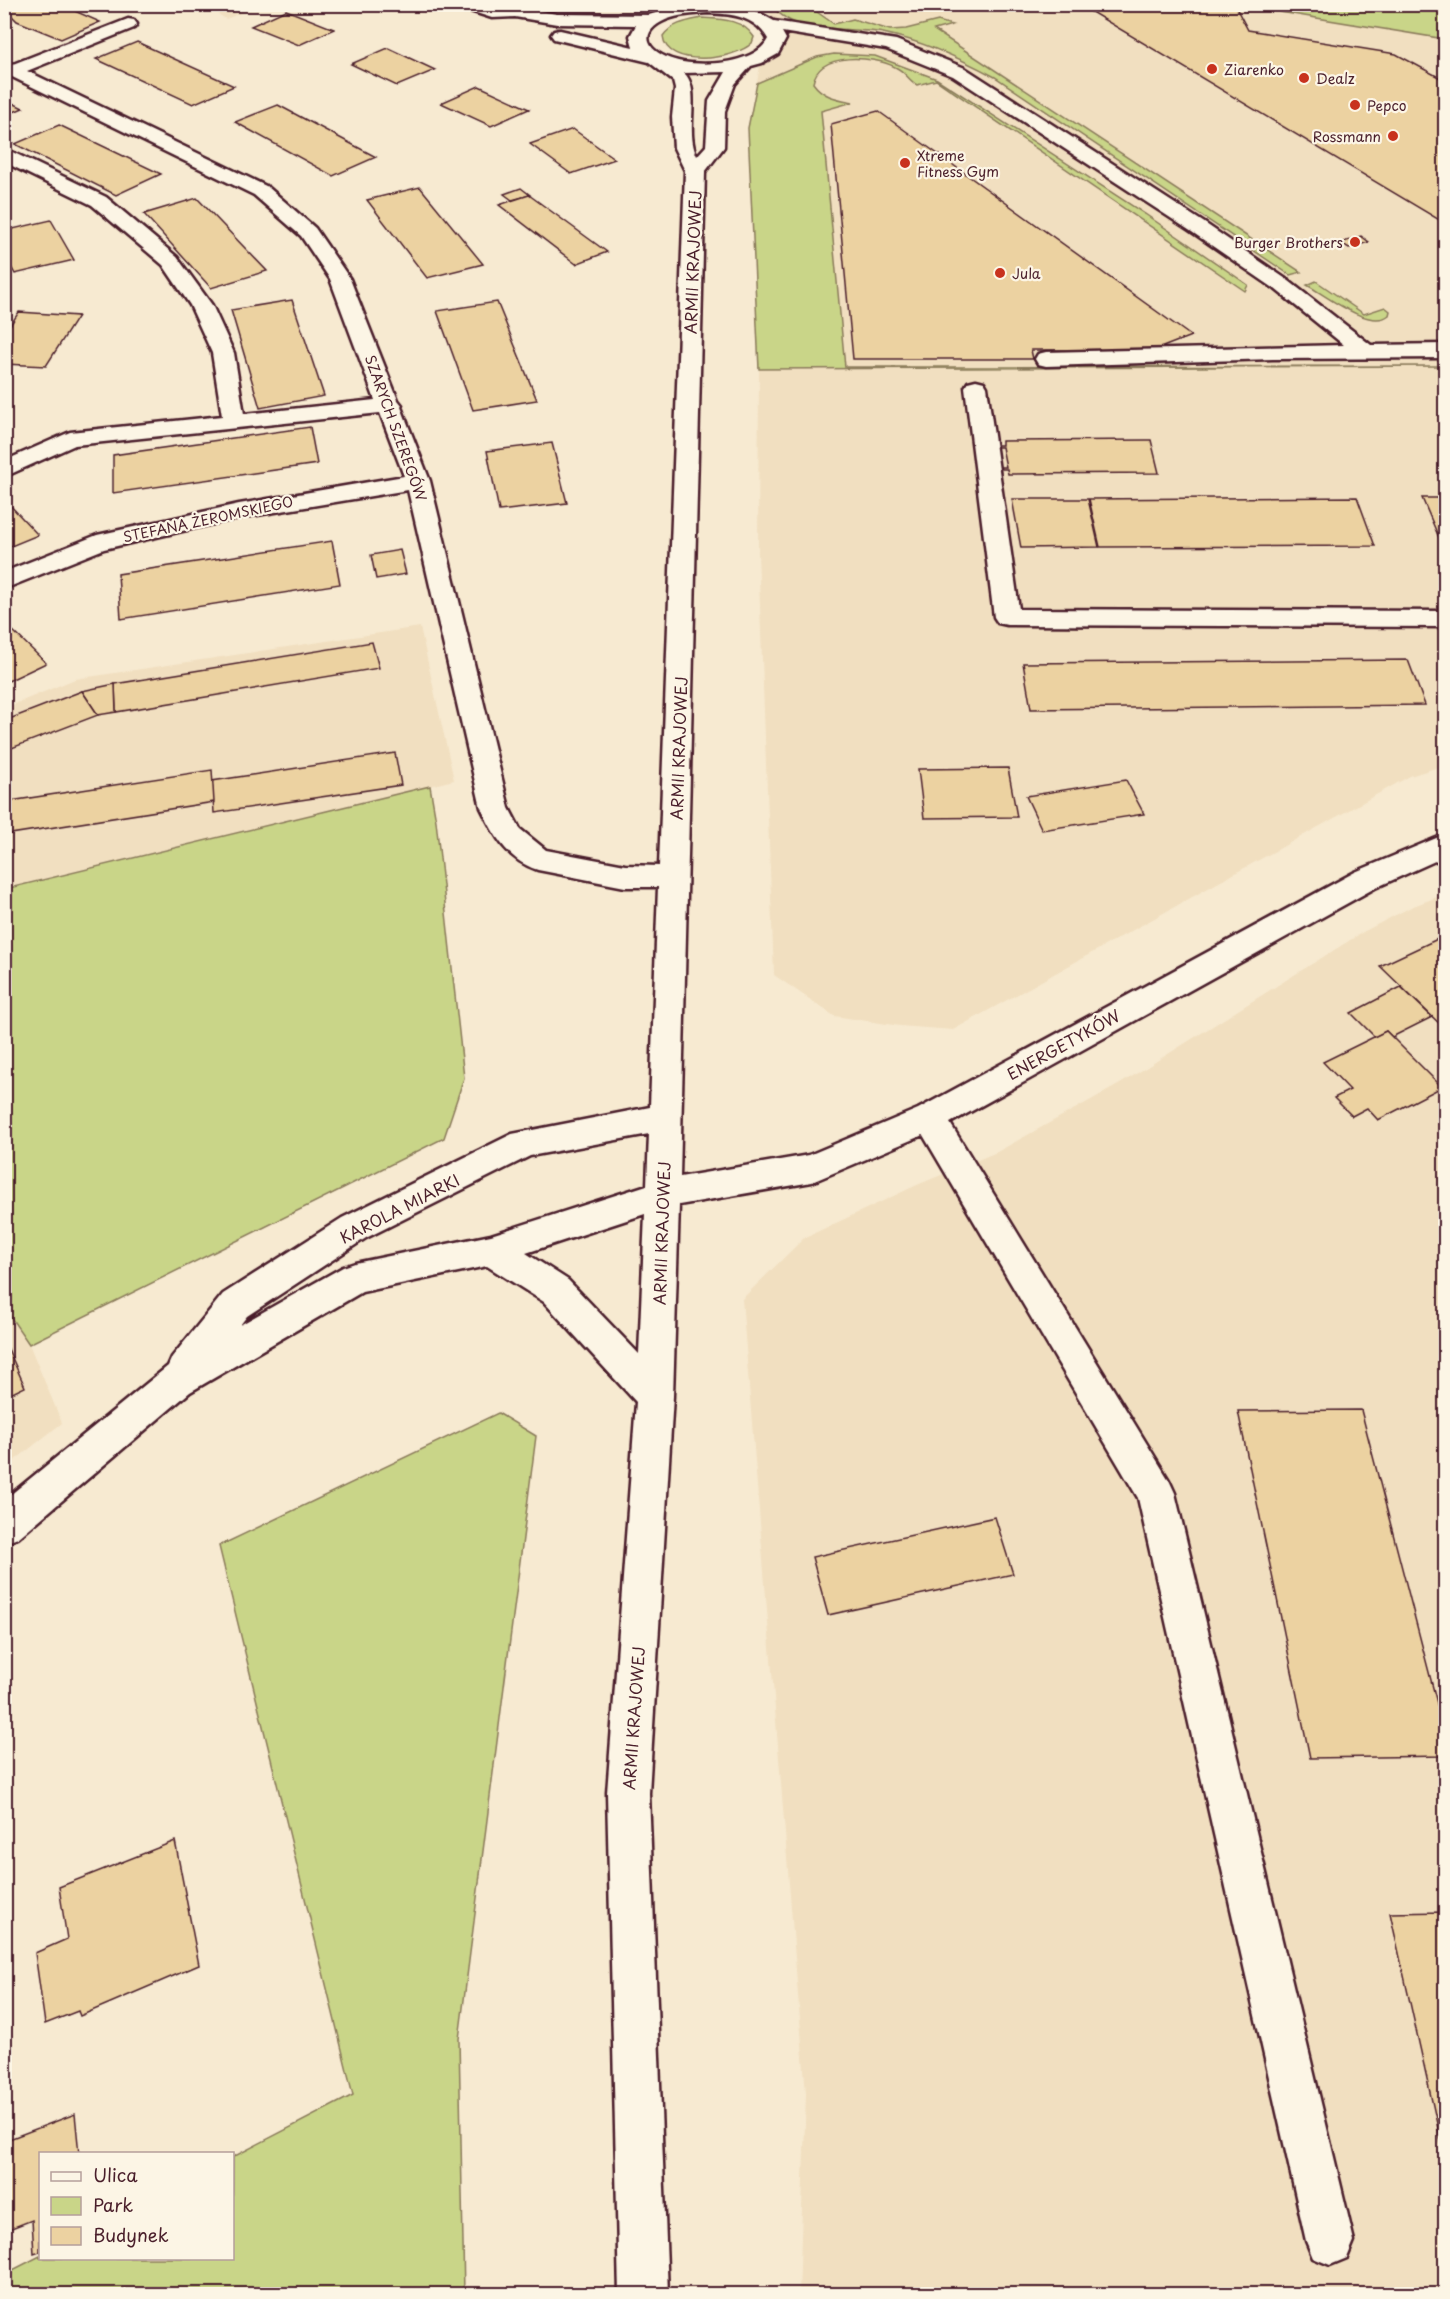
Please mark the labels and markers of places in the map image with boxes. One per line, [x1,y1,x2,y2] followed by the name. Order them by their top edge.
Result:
[1224,59,1284,80] place label: Ziarenko
[1205,62,1219,76] marker: Ziarenko
[1316,68,1355,89] place label: Dealz
[1297,71,1311,85] marker: Dealz
[1367,95,1407,116] place label: Pepco
[1348,98,1362,112] marker: Pepco
[1313,126,1381,147] place label: Rossmann
[1386,129,1400,143] marker: Rossmann
[917,145,999,182] place label: Xtreme Fitness Gym
[898,156,912,170] marker: Xtreme Fitness Gym
[1234,232,1343,253] place label: Burger Brothers
[1348,235,1362,249] marker: Burger Brothers
[1012,263,1041,284] place label: Jula
[993,266,1007,280] marker: Jula

